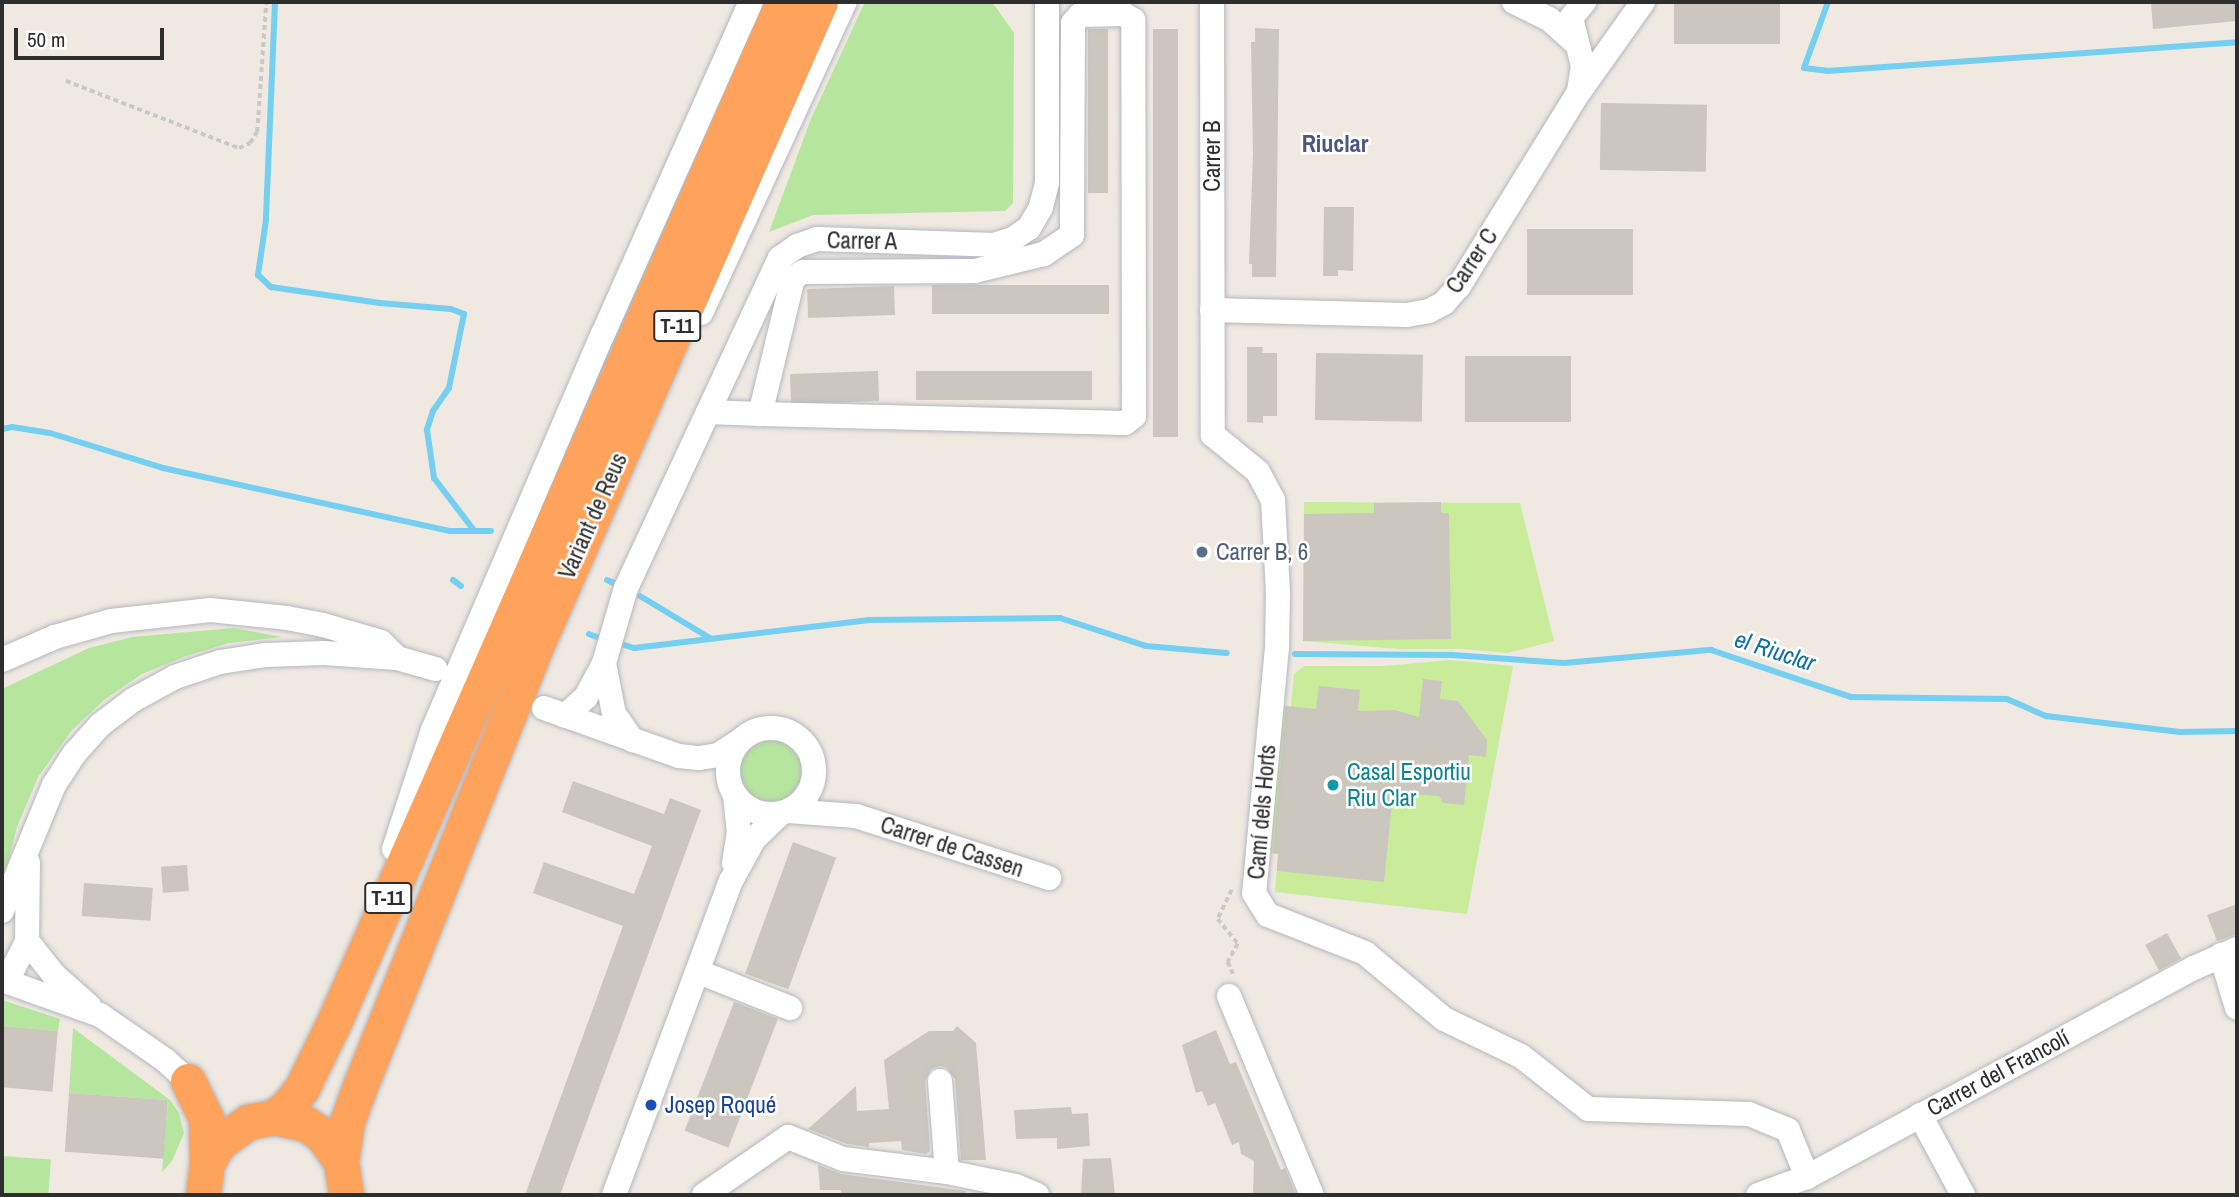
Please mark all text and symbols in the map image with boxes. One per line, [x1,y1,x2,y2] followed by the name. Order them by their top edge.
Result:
[18,14,168,58] scale bar
[27,25,65,54] text: 50 m
[1198,120,1226,192] street label: Carrer B
[1302,130,1368,158] district label: Riuclar
[1440,223,1504,299] street label: Carrer C
[826,227,898,255] street label: Carrer A
[652,308,702,344] road number: T-11
[553,449,633,583] street label: Variant de Reus
[1216,538,1308,566] place label: Carrer B, 6
[1194,544,1210,560] marker: Carrer B, 6
[1731,624,1819,678] water label: el Riuclar
[1242,743,1282,881] street label: Camí dels Horts
[1347,758,1471,812] place label: Casal Esportiu Riu Clar
[1325,777,1341,793] marker: Casal Esportiu Riu Clar
[877,811,1027,883] street label: Carrer de Cassen
[364,880,412,916] road number: T-11
[1922,1024,2074,1122] street label: Carrer del Francolí
[665,1091,776,1119] place label: Josep Roqué
[643,1097,659,1113] marker: Josep Roqué

